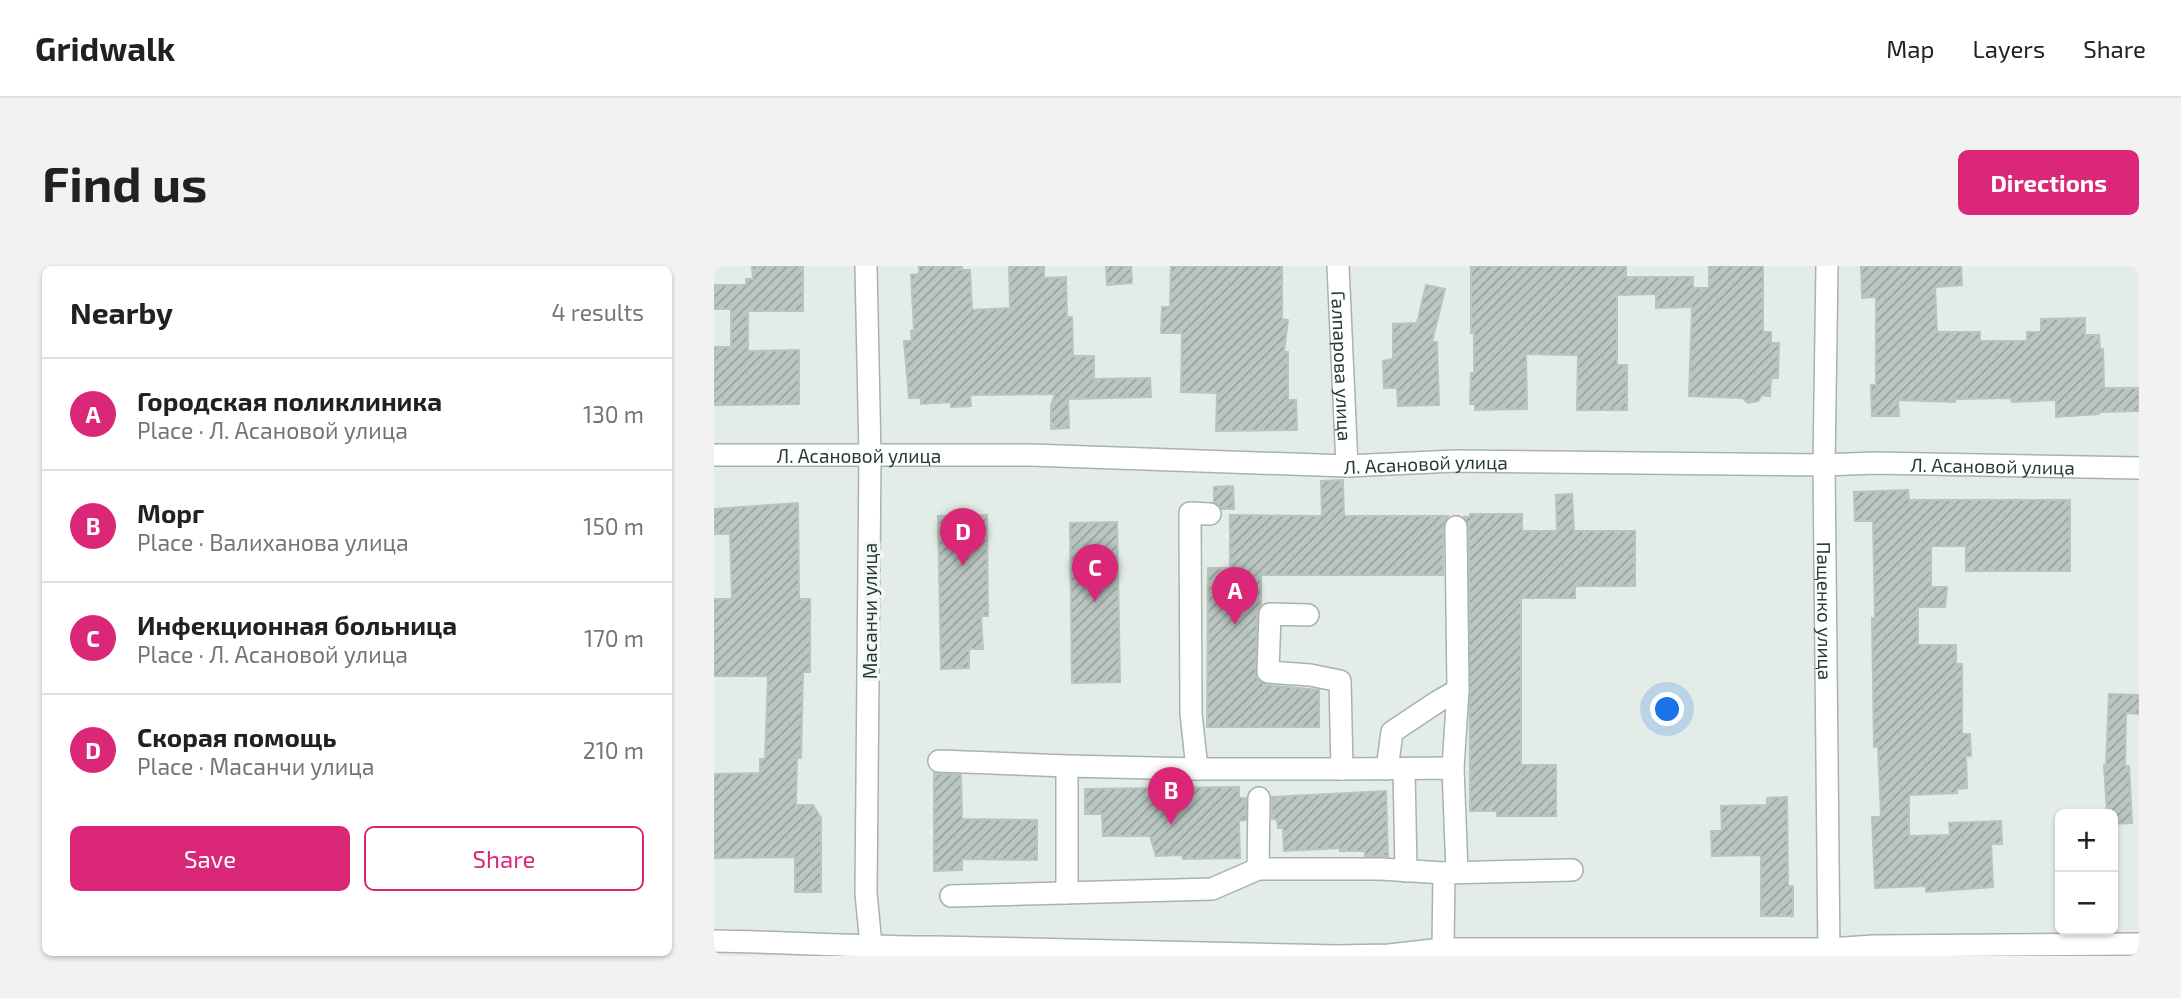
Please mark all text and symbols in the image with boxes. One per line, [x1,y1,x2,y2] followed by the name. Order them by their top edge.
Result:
[35,28,175,68] text: Gridwalk
[1886,34,1934,63] text: Map
[1972,34,2045,63] text: Layers
[2083,34,2146,63] text: Share
[1958,150,2139,215] button: Directions
[42,153,207,212] text: Find us
[1328,290,1357,442] street label: Галпарова улица
[70,294,173,330] text: Nearby
[552,298,644,326] text: 4 results
[137,385,442,416] text: Городская поликлиника
[85,400,101,428] text: A
[583,400,644,428] text: 130 m
[137,416,408,444] text: Place · Л. Асановой улица
[777,444,941,468] street label: Л. Асановой улица
[1343,449,1508,478] street label: Л. Асановой улица
[1910,452,2075,478] street label: Л. Асановой улица
[137,497,204,528] text: Морг
[940,508,986,566] pin: D
[86,512,100,540] text: B
[583,512,644,540] text: 150 m
[137,528,409,556] text: Place · Валиханова улица
[1813,542,1838,680] street label: Пащенко улица
[858,543,882,679] street label: Масанчи улица
[1072,544,1118,602] pin: C
[1212,567,1258,625] pin: A
[137,609,457,640] text: Инфекционная больница
[86,624,100,652] text: C
[584,624,644,652] text: 170 m
[137,640,408,668] text: Place · Л. Асановой улица
[1650,692,1684,726] your location
[137,721,337,752] text: Скорая помощь
[85,736,101,764] text: D
[583,736,644,764] text: 210 m
[137,752,375,780] text: Place · Масанчи улица
[1148,767,1194,825] pin: B
[2055,809,2118,935] map controls
[2055,809,2118,872] button: +
[70,826,350,891] button: Save
[364,826,644,891] button: Share
[2055,872,2118,935] button: −

